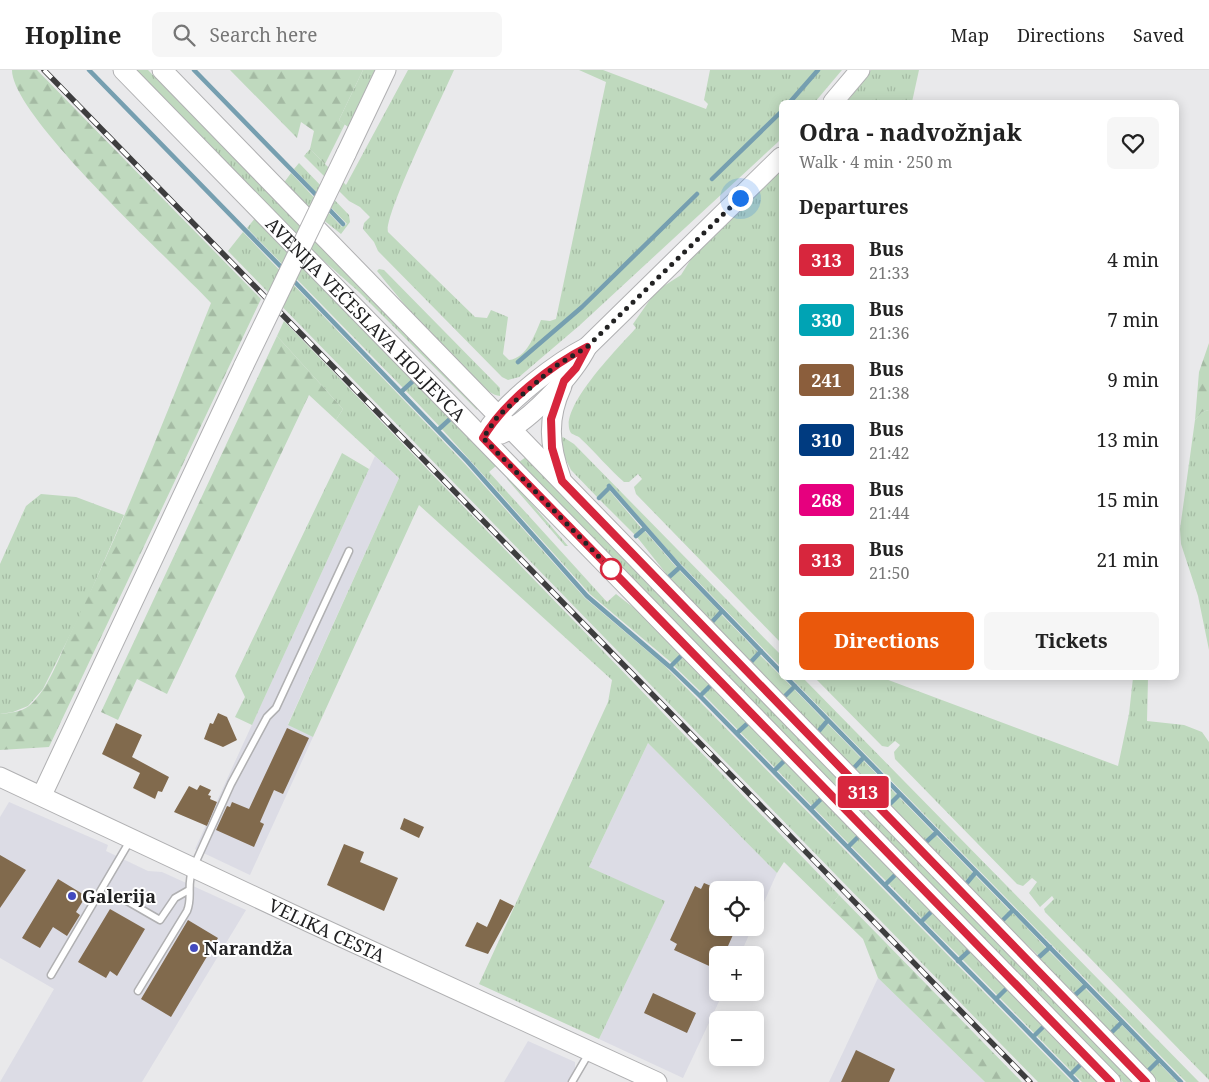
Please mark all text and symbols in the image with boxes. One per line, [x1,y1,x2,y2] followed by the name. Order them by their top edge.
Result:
[152,12,502,57] search box
[25,18,122,51] text: Hopline
[170,21,198,49] icon: search
[210,22,317,48] text: Search here
[951,23,989,47] text: Map
[1017,23,1105,47] text: Directions
[1133,23,1184,47] text: Saved
[799,115,1022,148] text: Odra - nadvožnjak
[1107,117,1159,169] button: heart
[799,151,952,173] text: Walk · 4 min · 250 m
[728,186,753,211] your location
[799,194,908,220] text: Departures
[261,212,471,427] street label: AVENIJA VEĆESLAVA HOLJEVCA
[869,236,904,262] text: Bus
[1107,247,1159,273] text: 4 min
[811,248,842,272] text: 313
[869,262,909,284] text: 21:33
[869,296,904,322] text: Bus
[1107,307,1159,333] text: 7 min
[811,308,842,332] text: 330
[869,322,909,344] text: 21:36
[869,356,904,382] text: Bus
[1107,367,1159,393] text: 9 min
[811,368,842,392] text: 241
[869,382,909,404] text: 21:38
[869,416,904,442] text: Bus
[1097,427,1159,453] text: 13 min
[811,428,842,452] text: 310
[869,442,909,464] text: 21:42
[869,476,904,502] text: Bus
[1097,487,1159,513] text: 15 min
[811,488,842,512] text: 268
[869,502,909,524] text: 21:44
[869,536,904,562] text: Bus
[1097,547,1159,573] text: 21 min
[811,548,842,572] text: 313
[600,558,622,580] unlabelled marker
[869,562,909,584] text: 21:50
[799,612,974,670] button: Directions
[984,612,1159,670] button: Tickets
[834,776,892,808] line badge: 313
[848,780,878,804] text: 313
[709,881,764,1066] map controls
[709,881,764,936] button: locate
[82,884,156,908] place label: Galerija
[66,890,78,902] marker: Galerija
[265,893,389,968] street label: VELIKA CESTA
[204,936,293,960] place label: Narandža
[188,942,200,954] marker: Narandža
[709,946,764,1001] button: +
[709,1011,764,1066] button: −

